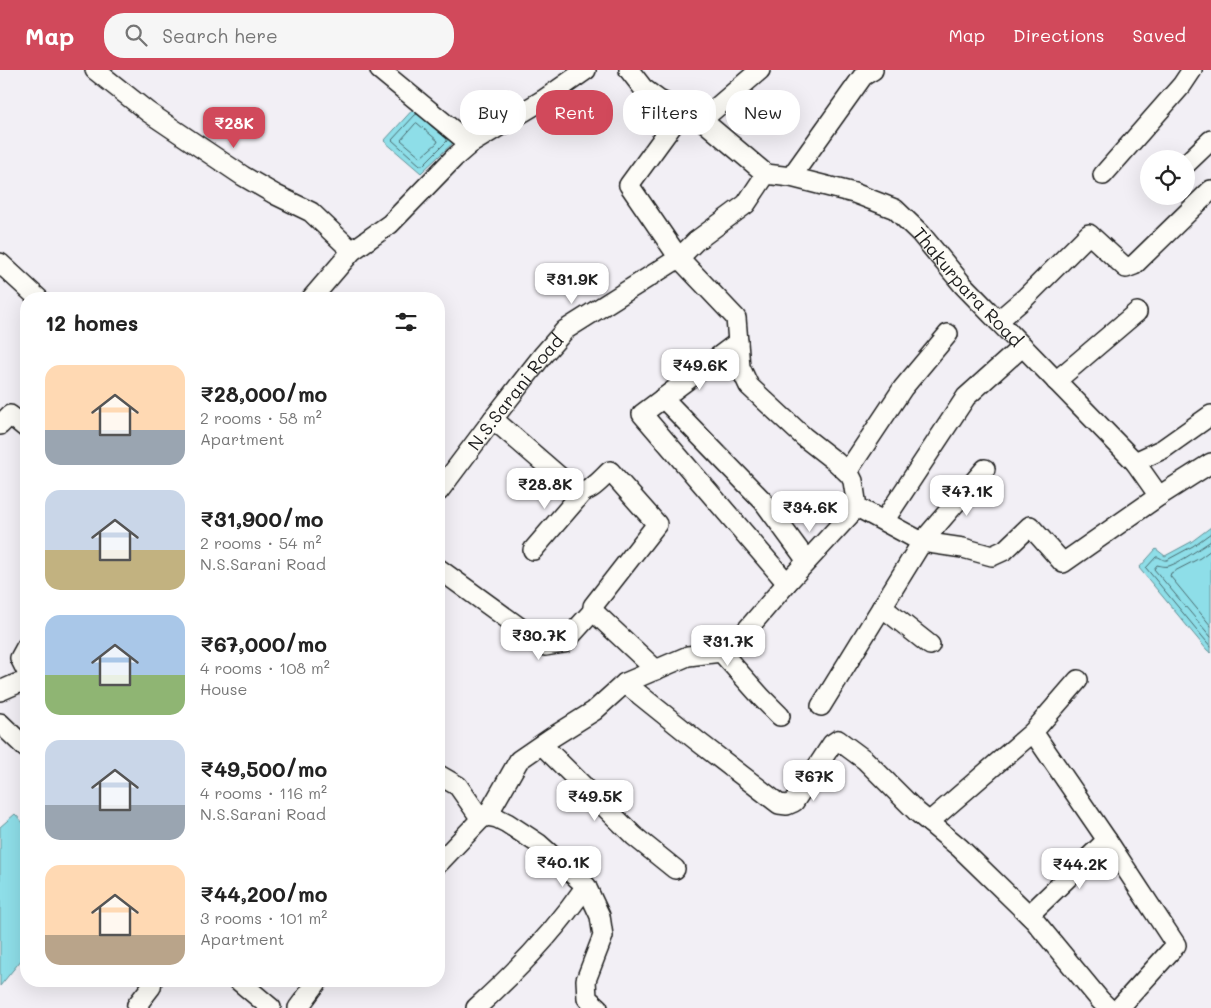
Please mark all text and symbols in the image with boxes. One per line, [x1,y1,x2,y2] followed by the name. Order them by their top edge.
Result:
[104,13,454,58] search box
[25,20,74,51] text: Map
[122,21,150,49] icon: search
[162,23,278,48] text: Search here
[948,23,985,47] text: Map
[1013,23,1105,47] text: Directions
[1133,23,1186,47] text: Saved
[460,90,526,135] chip: Buy
[536,90,613,135] chip: Rent
[623,90,716,135] chip: Filters
[726,90,800,135] chip: New
[204,106,264,149] pin: ₹28K
[214,112,254,133] text: ₹28K
[1140,150,1195,205] map controls
[1140,150,1195,205] button: locate
[908,222,1028,352] street label: Thakurpara Road
[531,262,613,305] pin: ₹31.9K
[546,268,598,289] text: ₹31.9K
[392,308,420,336] icon: filters
[45,309,138,336] text: 12 homes
[462,329,568,455] street label: N.S.Sarani Road
[659,348,741,391] pin: ₹49.6K
[672,354,728,375] text: ₹49.6K
[200,380,327,407] text: ₹28,000/mo
[85,385,145,445] icon: home
[200,407,322,428] text: 2 rooms · 58 m²
[200,428,285,449] text: Apartment
[504,468,586,510] pin: ₹28.8K
[518,473,572,494] text: ₹28.8K
[926,474,1008,517] pin: ₹47.1K
[941,480,993,501] text: ₹47.1K
[769,490,851,533] pin: ₹34.6K
[782,496,838,517] text: ₹34.6K
[200,505,324,532] text: ₹31,900/mo
[85,510,145,570] icon: home
[200,532,321,553] text: 2 rooms · 54 m²
[200,553,326,574] text: N.S.Sarani Road
[498,618,580,661] pin: ₹30.7K
[512,624,566,645] text: ₹30.7K
[687,624,769,667] pin: ₹31.7K
[200,630,327,657] text: ₹67,000/mo
[702,630,754,651] text: ₹31.7K
[85,635,145,695] icon: home
[200,657,330,678] text: 4 rooms · 108 m²
[200,678,247,699] text: House
[200,755,327,782] text: ₹49,500/mo
[85,760,145,820] icon: home
[784,760,844,802] pin: ₹67K
[794,765,834,786] text: ₹67K
[554,780,636,822] pin: ₹49.5K
[200,782,327,803] text: 4 rooms · 116 m²
[567,785,623,806] text: ₹49.5K
[200,803,326,824] text: N.S.Sarani Road
[522,846,604,888] pin: ₹40.1K
[1039,848,1121,890] pin: ₹44.2K
[536,851,590,872] text: ₹40.1K
[1052,853,1108,874] text: ₹44.2K
[200,880,327,907] text: ₹44,200/mo
[85,885,145,945] icon: home
[200,907,327,928] text: 3 rooms · 101 m²
[200,928,285,949] text: Apartment

